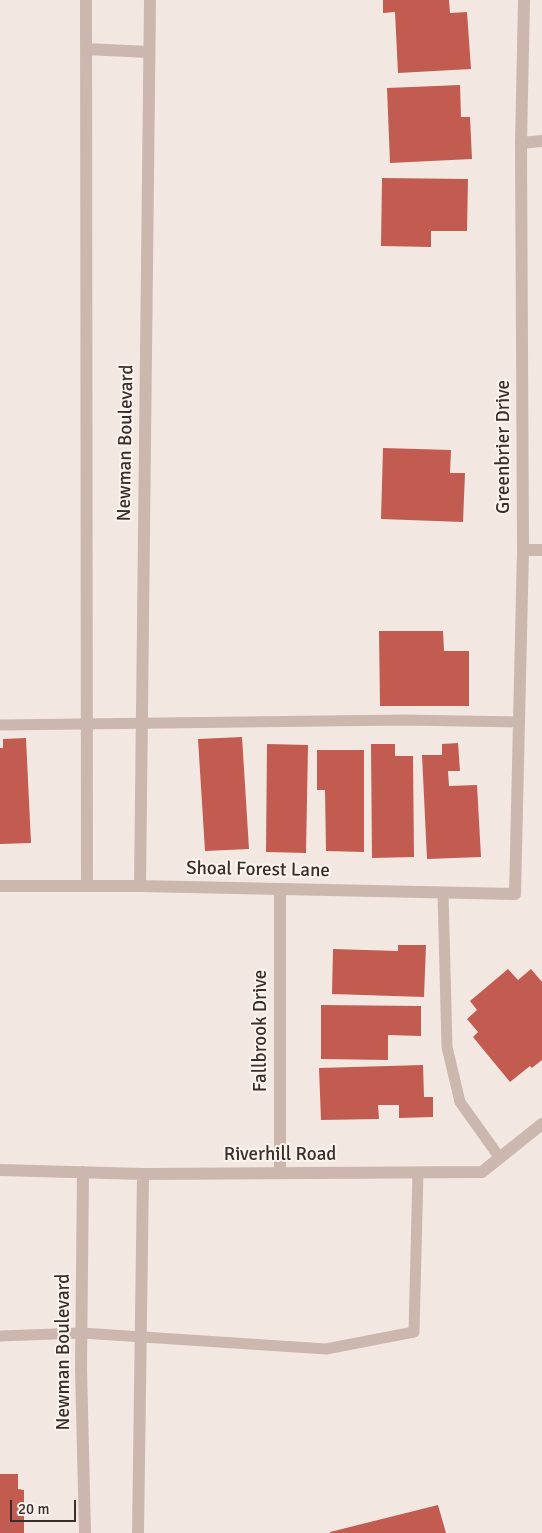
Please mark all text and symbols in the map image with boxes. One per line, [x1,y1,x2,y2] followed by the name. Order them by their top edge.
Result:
[113,364,139,522] street label: Newman Boulevard
[493,380,515,514] street label: Greenbrier Drive
[186,857,330,883] street label: Shoal Forest Lane
[250,970,272,1092] street label: Fallbrook Drive
[224,1144,336,1166] street label: Riverhill Road
[53,1274,75,1430] street label: Newman Boulevard
[12,1490,79,1522] scale bar
[18,1500,49,1518] text: 20 m

